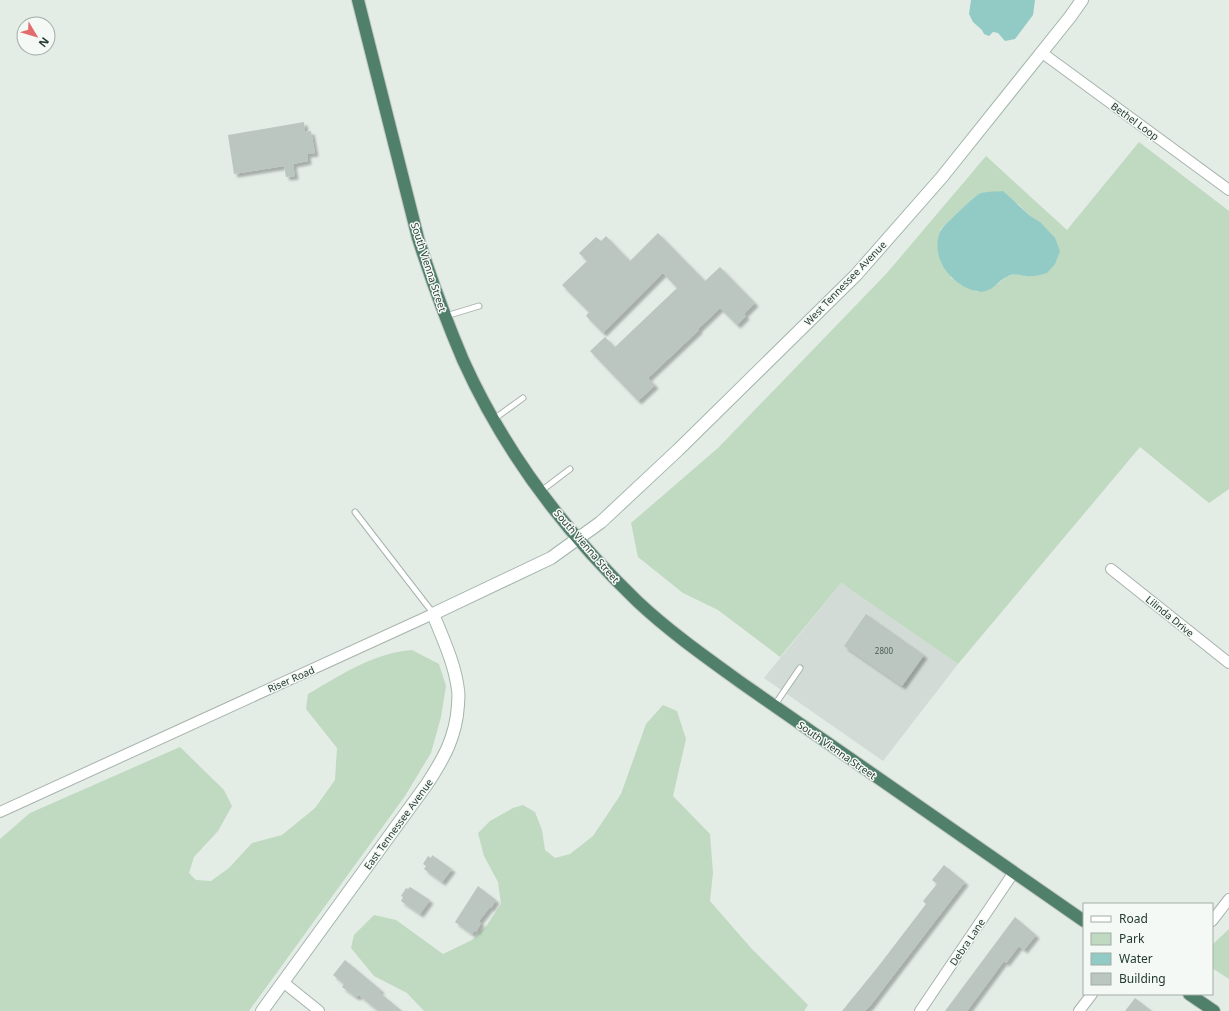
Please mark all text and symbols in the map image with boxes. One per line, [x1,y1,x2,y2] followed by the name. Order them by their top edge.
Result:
[16,16,56,56] north arrow
[36,34,53,51] text: N
[1108,99,1162,143] street label: Bethel Loop
[408,221,450,314] street label: South Vienna Street
[801,237,889,328] street label: West Tennessee Avenue
[551,506,623,586] street label: South Vienna Street
[1143,592,1197,640] street label: Lilinda Drive
[875,645,894,656] house number: 2800
[265,662,317,696] street label: Riser Road
[795,718,879,783] street label: South Vienna Street
[360,775,436,872] street label: East Tennessee Avenue
[1083,903,1213,995] legend
[1119,910,1148,927] text: Road
[946,915,988,968] street label: Debra Lane
[1119,930,1145,947] text: Park
[1119,950,1153,967] text: Water
[1119,970,1166,987] text: Building

